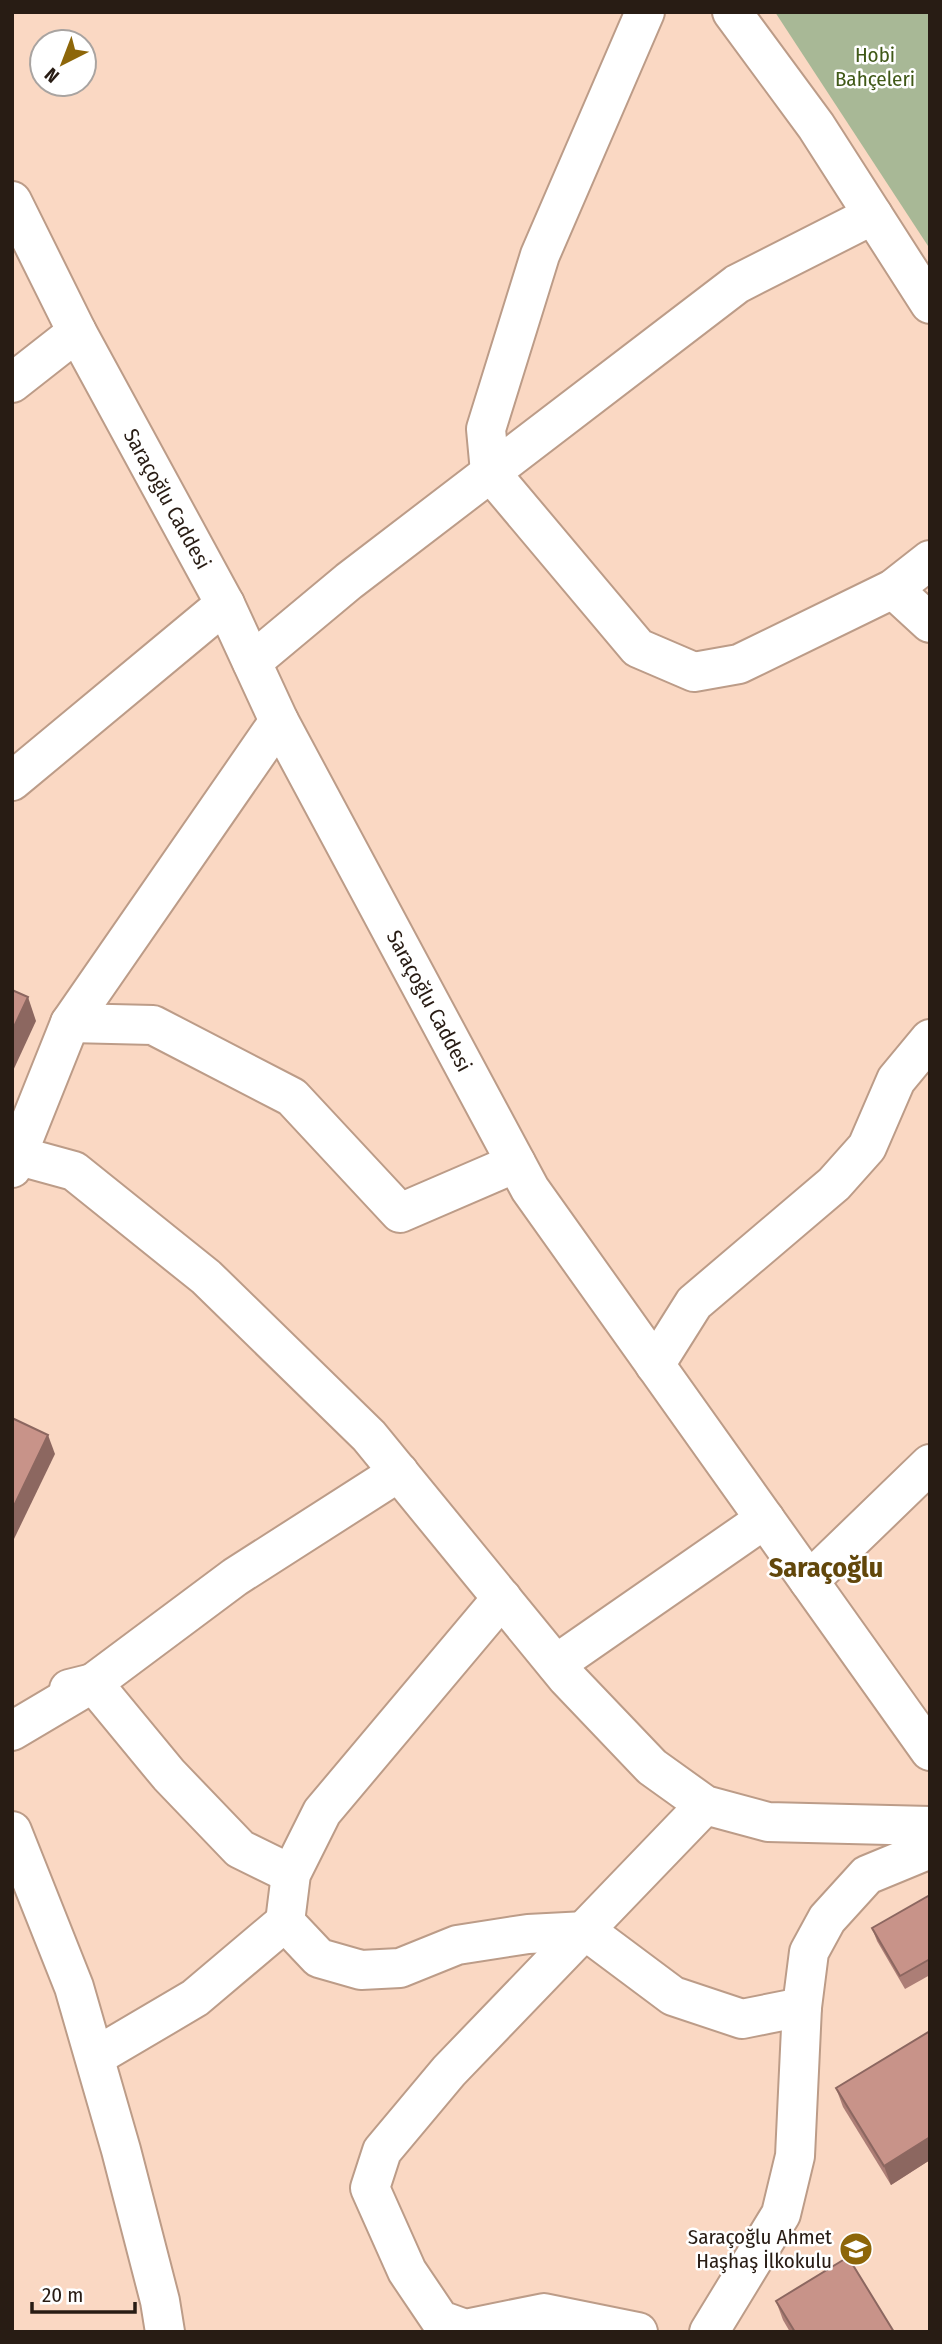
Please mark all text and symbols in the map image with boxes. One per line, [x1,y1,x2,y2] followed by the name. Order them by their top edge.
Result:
[28,28,98,98] north arrow
[835,42,915,92] park label: Hobi Bahçeleri
[40,63,64,88] text: N
[118,424,216,574] street label: Saraçoğlu Caddesi
[381,926,477,1076] street label: Saraçoğlu Caddesi
[769,1551,883,1584] district label: Saraçoğlu
[688,2224,832,2274] place label: Saraçoğlu Ahmet Haşhaş İlkokulu
[837,2230,875,2268] school or university icon: Saraçoğlu Ahmet Haşhaş İlkokulu
[32,2270,135,2314] scale bar
[42,2282,83,2308] text: 20 m

